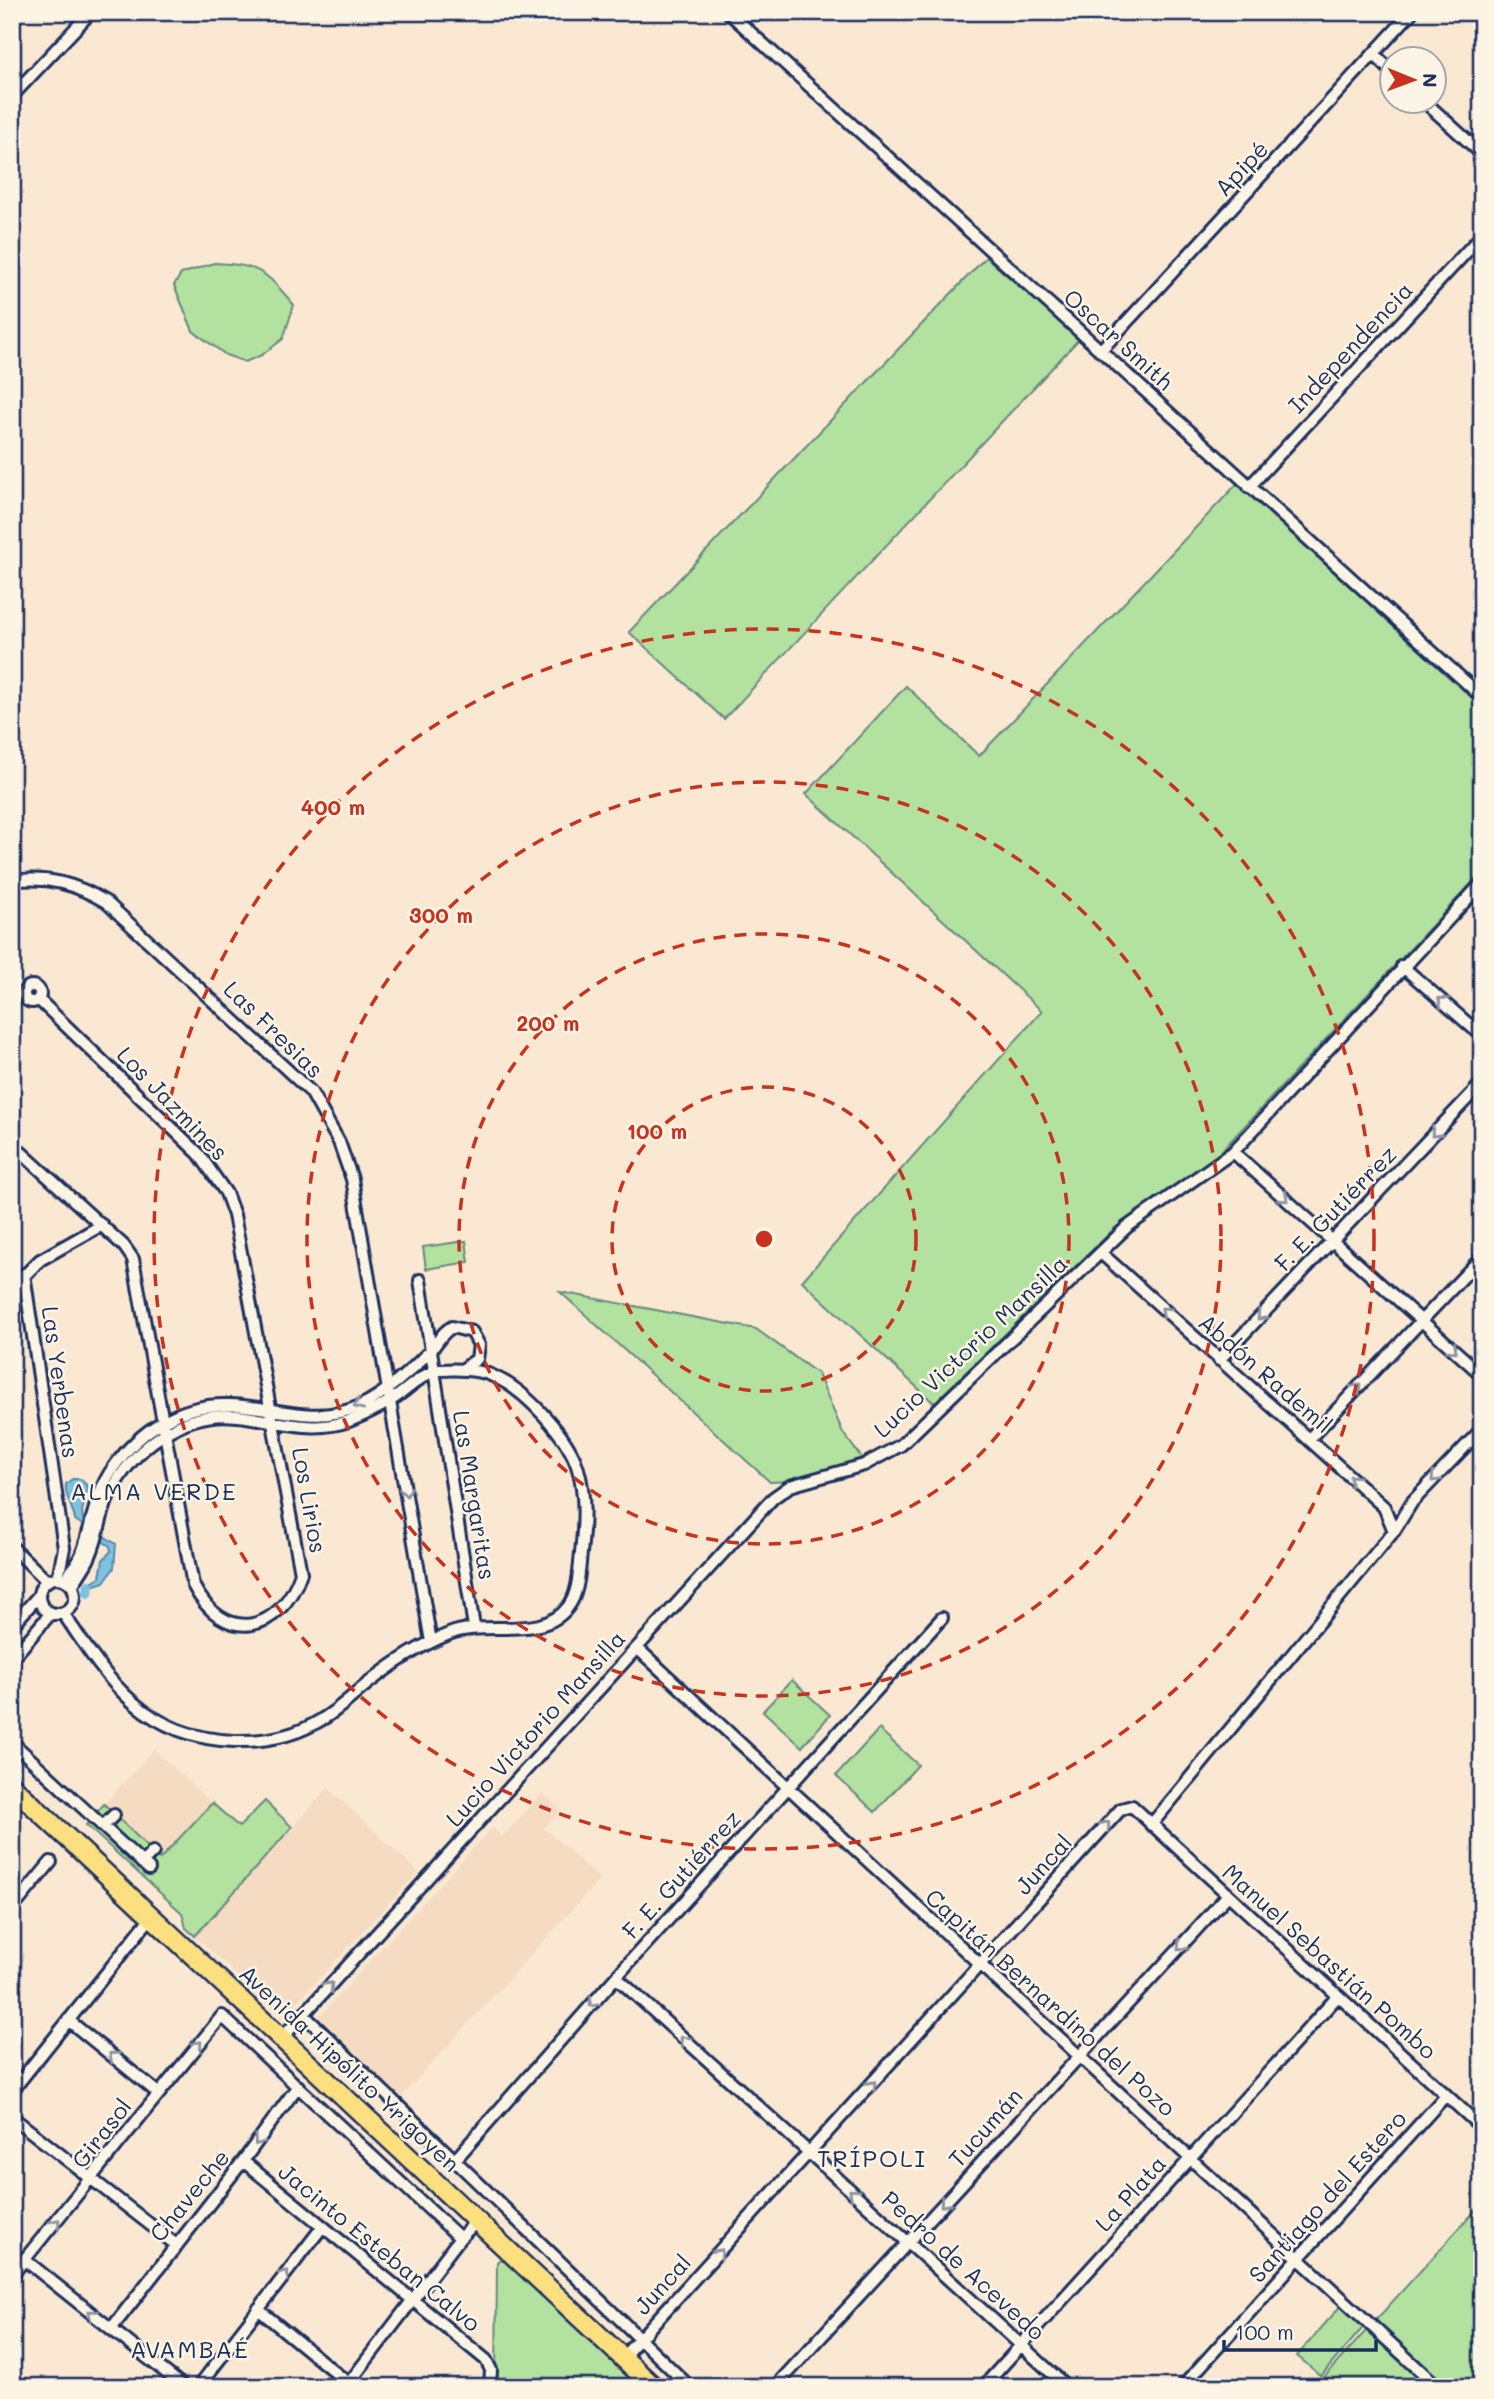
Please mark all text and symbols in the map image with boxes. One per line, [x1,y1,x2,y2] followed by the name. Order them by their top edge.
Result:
[1378,46,1448,116] north arrow
[1418,73,1443,88] text: N
[1208,134,1274,202] street label: Apipé
[1281,275,1419,419] street label: Independencia
[1058,282,1180,396] street label: Oscar Smith
[301,793,365,820] text: 400 m
[409,901,473,928] text: 300 m
[218,974,330,1084] street label: Las Fresias
[1437,997,1450,1009] one-way arrow
[517,1009,579,1036] text: 200 m
[111,1040,235,1166] street label: Los Jazmines
[627,1117,687,1144] text: 100 m
[1431,1125,1443,1138] one-way arrow
[1268,1139,1402,1277] street label: F. E. Gutiérrez
[1275,1190,1288,1202] one-way arrow
[752,1227,776,1251] centre of rings
[867,1248,1073,1444] street label: Lucio Victorio Mansilla
[36,1304,86,1460] street label: Las Yerbenas
[1160,1307,1173,1319] one-way arrow
[1193,1307,1339,1439] street label: Abdón Rademil
[1257,1307,1270,1320] one-way arrow
[1445,1341,1458,1353] one-way arrow
[1348,1383,1361,1396] one-way arrow
[353,1397,365,1411] one-way arrow
[447,1408,503,1582] street label: Las Margaritas
[286,1445,334,1555] street label: Los Lirios
[1430,1470,1443,1483] one-way arrow
[1348,1474,1361,1487] one-way arrow
[70,1475,238,1506] district label: ALMA VERDE
[398,1486,413,1498] one-way arrow
[439,1623,631,1833] street label: Lucio Victorio Mansilla
[615,1803,747,1945] street label: F. E. Gutiérrez
[1098,1820,1111,1833] one-way arrow
[1008,1827,1078,1901] street label: Juncal
[1216,1857,1444,2065] street label: Manuel Sebastián Pombo
[920,1882,1182,2122] street label: Capitán Bernardino del Pozo
[1177,1938,1189,1951] one-way arrow
[233,1958,467,2178] street label: Avenida Hipólito Yrigoyen
[321,1981,333,1994] one-way arrow
[589,1995,601,2008] one-way arrow
[680,2035,693,2048] one-way arrow
[190,2041,202,2054] one-way arrow
[109,2052,122,2064] one-way arrow
[864,2080,876,2093] one-way arrow
[941,2081,1029,2173] street label: Tucumán
[64,2092,138,2174] street label: Girasol
[1242,2104,1412,2288] street label: Santiago del Estero
[254,2134,266,2146] one-way arrow
[142,2142,236,2248] street label: Chaveche
[817,2142,927,2173] district label: TRÍPOLI
[1088,2149,1172,2237] street label: La Plata
[273,2156,487,2338] street label: Jacinto Esteban Calvo
[876,2184,1052,2346] street label: Pedro de Acevedo
[848,2189,861,2201] one-way arrow
[940,2195,952,2208] one-way arrow
[47,2218,60,2230] one-way arrow
[627,2247,697,2321] street label: Juncal
[710,2248,723,2261] one-way arrow
[276,2270,289,2282] one-way arrow
[1224,2308,1377,2352] scale bar
[87,2309,99,2322] one-way arrow
[1235,2318,1294,2345] text: 100 m
[130,2333,250,2364] district label: AVAMBAÉ

